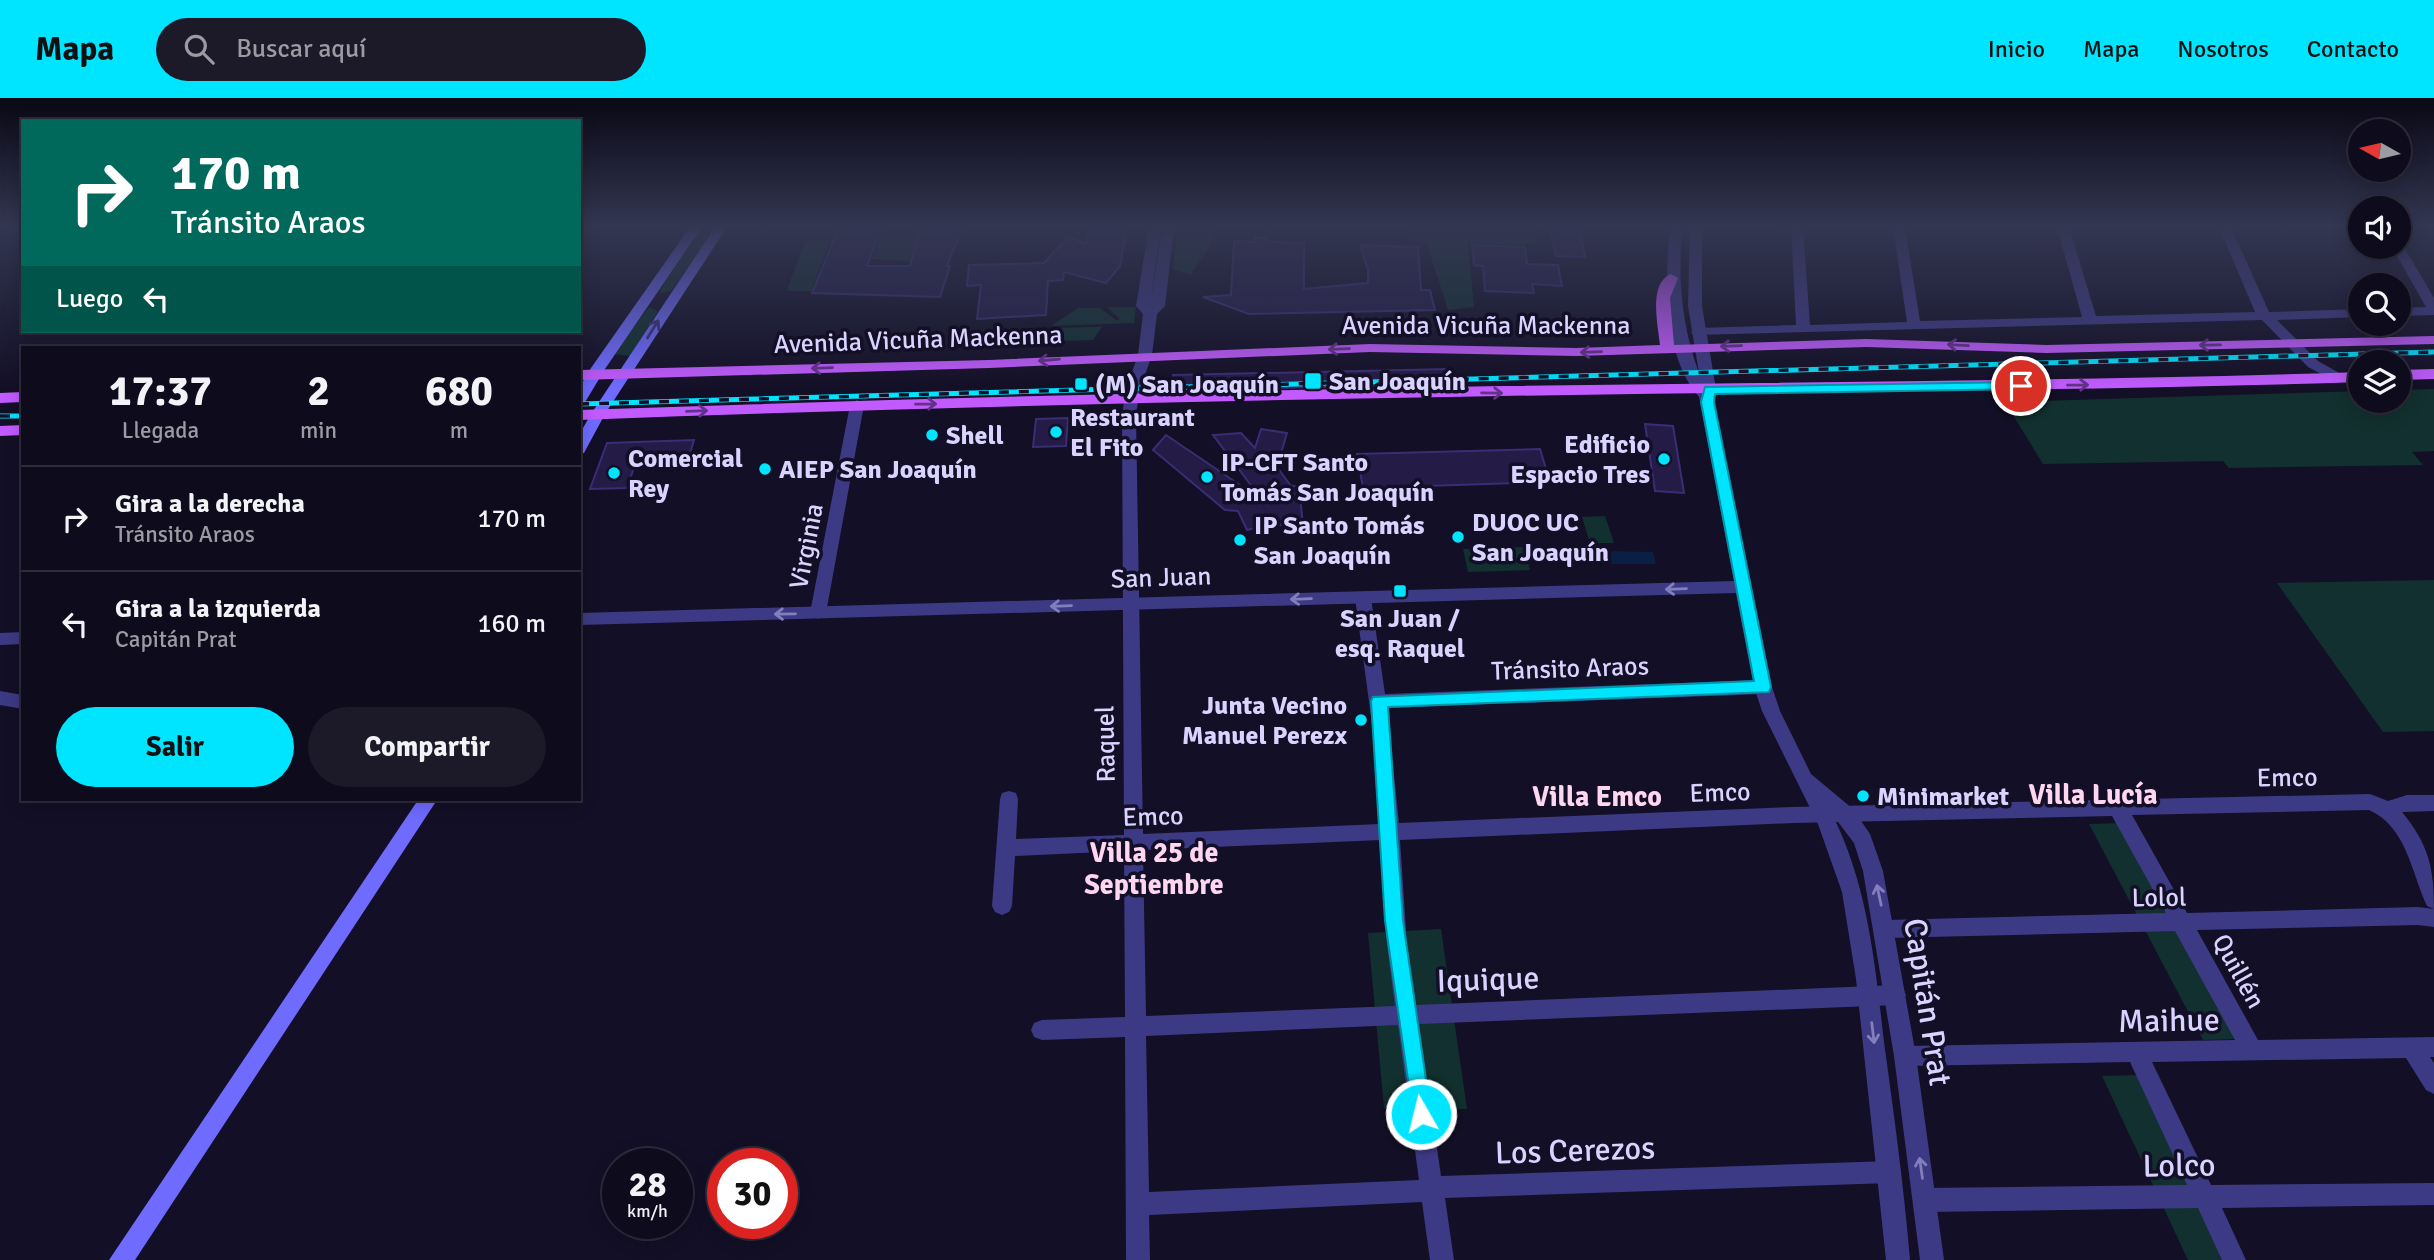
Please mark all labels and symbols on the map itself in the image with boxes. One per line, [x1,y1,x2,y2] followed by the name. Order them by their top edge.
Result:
[2348,119,2412,182] north arrow
[1342,310,1630,342] street label: Avenida Vicuña Mackenna
[773,319,1063,361] street label: Avenida Vicuña Mackenna
[647,320,661,340] one-way arrow
[1947,339,1970,352] one-way arrow
[2199,339,2222,352] one-way arrow
[1719,340,1742,353] one-way arrow
[1328,342,1351,356] one-way arrow
[1580,345,1603,358] one-way arrow
[1038,354,1061,367] one-way arrow
[1991,356,2051,416] pin
[811,361,834,375] one-way arrow
[1329,366,1466,398] place label: San Joaquín
[1095,369,1279,401] place label: (M) San Joaquín
[1303,371,1323,391] marker: San Joaquín
[1073,376,1089,392] marker: (M) San Joaquín
[2066,379,2089,392] one-way arrow
[1480,386,1503,400] one-way arrow
[914,397,937,411] one-way arrow
[1070,402,1195,464] place label: Restaurant El Fito
[685,404,708,417] one-way arrow
[946,420,1004,452] place label: Shell
[1048,424,1064,440] marker: Restaurant El Fito
[924,427,940,443] marker: Shell
[1510,429,1650,491] place label: Edificio Espacio Tres
[628,443,743,505] place label: Comercial Rey
[1221,447,1434,509] place label: IP-CFT Santo Tomás San Joaquín
[1656,451,1672,467] marker: Edificio Espacio Tres
[779,454,977,486] place label: AIEP San Joaquín
[757,461,773,477] marker: AIEP San Joaquín
[606,465,622,481] marker: Comercial Rey
[1199,469,1215,485] marker: IP-CFT Santo Tomás San Joaquín
[783,501,831,592] street label: Virginia
[1472,507,1609,569] place label: DUOC UC San Joaquín
[1254,510,1425,572] place label: IP Santo Tomás San Joaquín
[1450,529,1466,545] marker: DUOC UC San Joaquín
[1232,532,1248,548] marker: IP Santo Tomás San Joaquín
[1110,560,1212,596] street label: San Juan
[1664,582,1687,595] one-way arrow
[1392,583,1408,599] marker: San Juan / esq. Raquel
[1290,593,1313,606] one-way arrow
[1050,599,1073,613] one-way arrow
[1335,603,1465,665] place label: San Juan / esq. Raquel
[773,607,796,621] one-way arrow
[1491,650,1650,688] street label: Tránsito Araos
[1182,690,1347,752] place label: Junta Vecino Manuel Perezx
[1089,705,1123,783] street label: Raquel
[1353,712,1369,728] marker: Junta Vecino Manuel Perezx
[2256,761,2318,795] street label: Emco
[1689,776,1751,810] street label: Emco
[2028,778,2158,812] district label: Villa Lucía
[1532,780,1662,814] district label: Villa Emco
[1877,781,2009,813] place label: Minimarket
[1855,788,1871,804] marker: Minimarket
[1122,800,1184,834] street label: Emco
[1084,836,1224,902] district label: Villa 25 de Septiembre
[2131,882,2187,914] street label: Lolol
[1871,884,1885,907] one-way arrow
[1895,916,1960,1089] street label: Capitán Prat
[2205,929,2272,1014] street label: Quillén
[1436,958,1540,1001] street label: Iquique
[2118,1000,2220,1041] street label: Maihue
[1866,1021,1879,1043] one-way arrow
[1384,1077,1458,1151] position arrow
[1494,1128,1656,1173] street label: Los Cerezos
[2142,1145,2216,1186] street label: Lolco
[707,1148,798,1239] speed limit sign: 30
[1914,1157,1927,1180] one-way arrow

